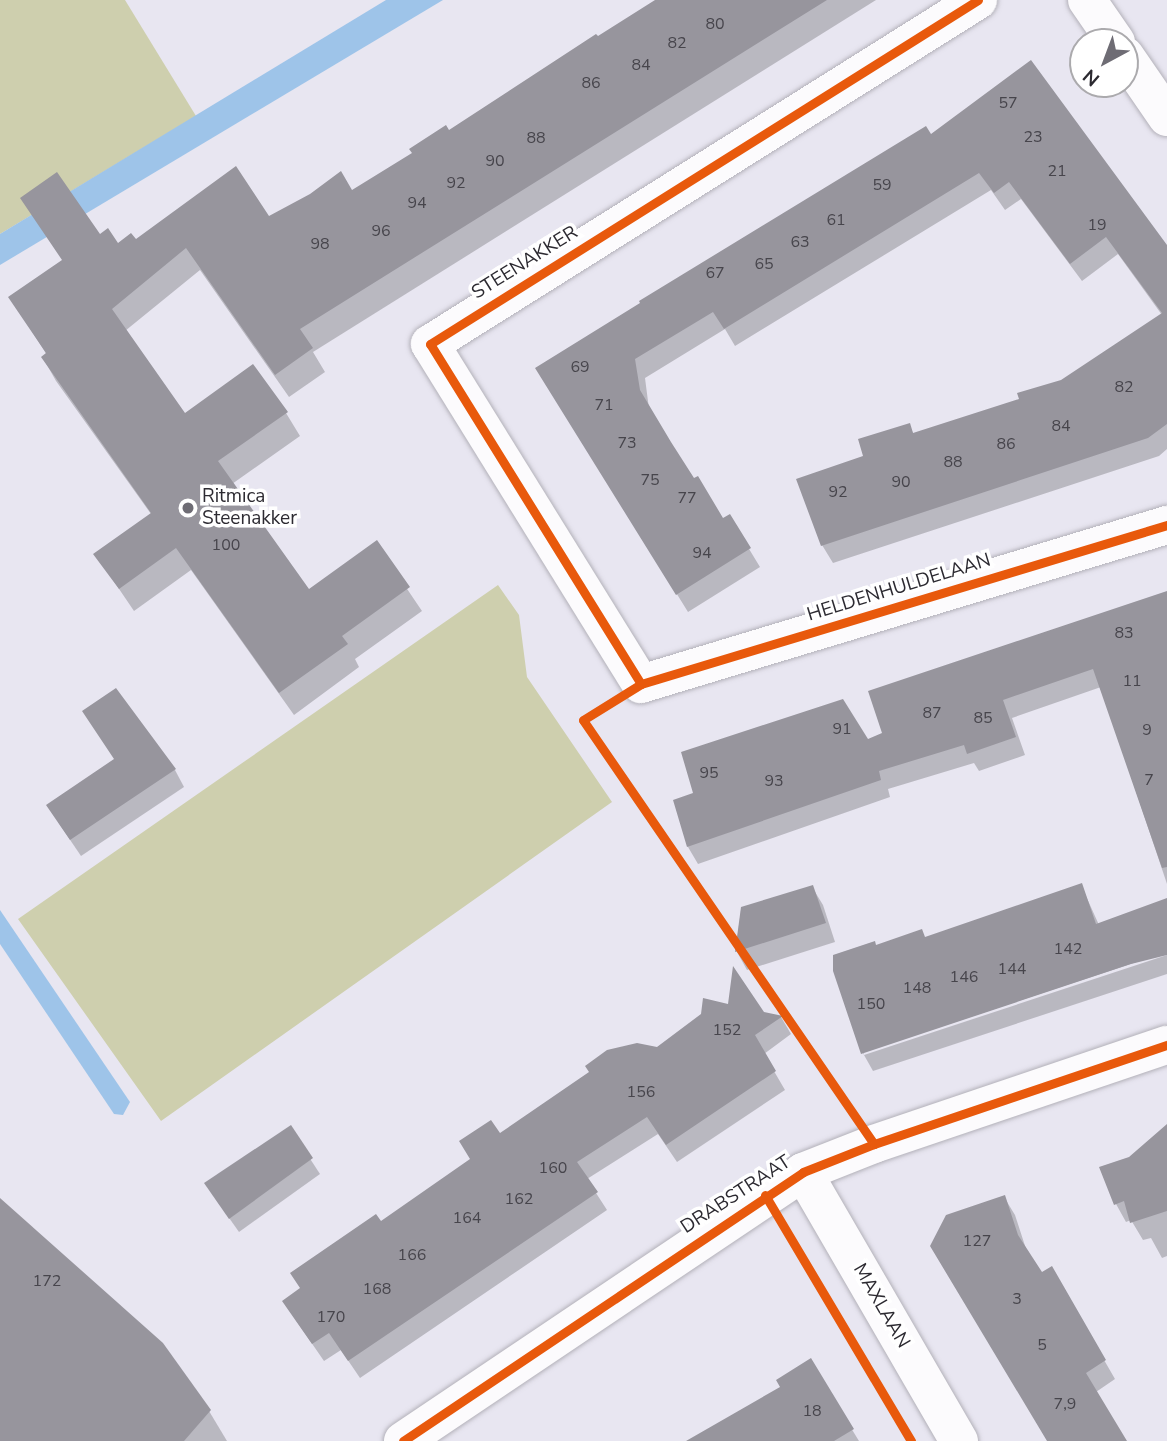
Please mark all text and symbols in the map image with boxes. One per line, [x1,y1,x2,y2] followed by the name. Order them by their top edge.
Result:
[705,14,725,34] house number: 80
[1069,28,1139,98] north arrow
[667,33,687,53] house number: 82
[631,55,651,75] house number: 84
[1078,63,1105,92] text: N
[581,73,601,93] house number: 86
[998,93,1018,113] house number: 57
[1023,127,1043,147] house number: 23
[526,128,546,148] house number: 88
[485,151,505,171] house number: 90
[1047,161,1067,181] house number: 21
[446,173,466,193] house number: 92
[872,175,892,195] house number: 59
[407,193,427,213] house number: 94
[826,210,846,230] house number: 61
[1087,215,1107,235] house number: 19
[371,221,391,241] house number: 96
[468,221,582,305] street label: STEENAKKER
[790,232,810,252] house number: 63
[310,234,330,254] house number: 98
[754,254,774,274] house number: 65
[705,263,725,283] house number: 67
[570,357,590,377] house number: 69
[1114,377,1134,397] house number: 82
[594,395,614,415] house number: 71
[1051,416,1071,436] house number: 84
[617,433,637,453] house number: 73
[996,434,1016,454] house number: 86
[943,452,963,472] house number: 88
[640,470,660,490] house number: 75
[891,472,911,492] house number: 90
[828,482,848,502] house number: 92
[202,486,297,530] place label: Ritmica Steenakker
[677,488,697,508] house number: 77
[180,500,196,516] marker: Ritmica Steenakker
[212,535,240,555] house number: 100
[692,543,712,563] house number: 94
[805,549,993,627] street label: HELDENHULDELAAN
[1114,623,1134,643] house number: 83
[1122,671,1142,691] house number: 11
[922,703,942,723] house number: 87
[973,708,993,728] house number: 85
[832,719,852,739] house number: 91
[1142,720,1152,740] house number: 9
[699,763,719,783] house number: 95
[1144,770,1154,790] house number: 7
[764,771,784,791] house number: 93
[1054,939,1082,959] house number: 142
[998,959,1026,979] house number: 144
[950,967,978,987] house number: 146
[903,978,931,998] house number: 148
[857,994,885,1014] house number: 150
[713,1020,741,1040] house number: 152
[627,1082,655,1102] house number: 156
[677,1151,795,1239] street label: DRABSTRAAT
[539,1158,567,1178] house number: 160
[505,1189,533,1209] house number: 162
[453,1208,481,1228] house number: 164
[963,1231,991,1251] house number: 127
[398,1245,426,1265] house number: 166
[848,1260,914,1352] street label: MAXLAAN
[33,1271,61,1291] house number: 172
[363,1279,391,1299] house number: 168
[1012,1289,1022,1309] house number: 3
[317,1307,345,1327] house number: 170
[1037,1335,1047,1355] house number: 5
[1054,1394,1076,1414] house number: 7,9
[802,1401,822,1421] house number: 18

